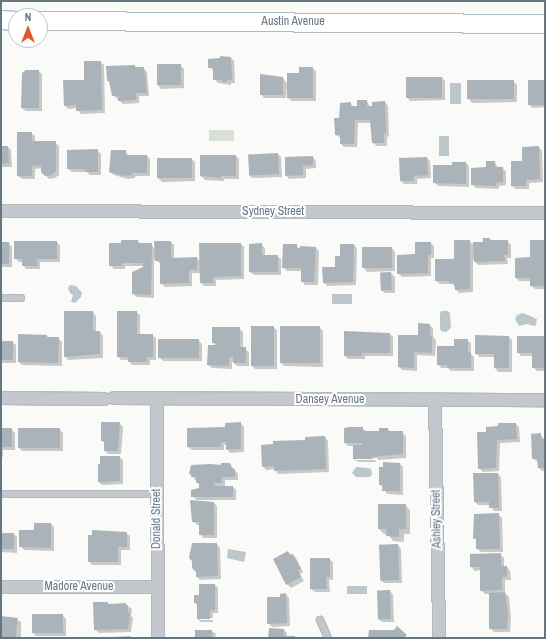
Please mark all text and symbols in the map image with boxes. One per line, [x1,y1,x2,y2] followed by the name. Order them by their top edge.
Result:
[8,8,48,48] north arrow
[25,10,31,24] text: N
[261,15,325,29] street label: Austin Avenue
[242,205,304,219] street label: Sydney Street
[295,393,365,407] street label: Dansey Avenue
[150,489,164,549] street label: Donald Street
[429,490,445,548] street label: Ashley Street
[44,580,114,594] street label: Madore Avenue

